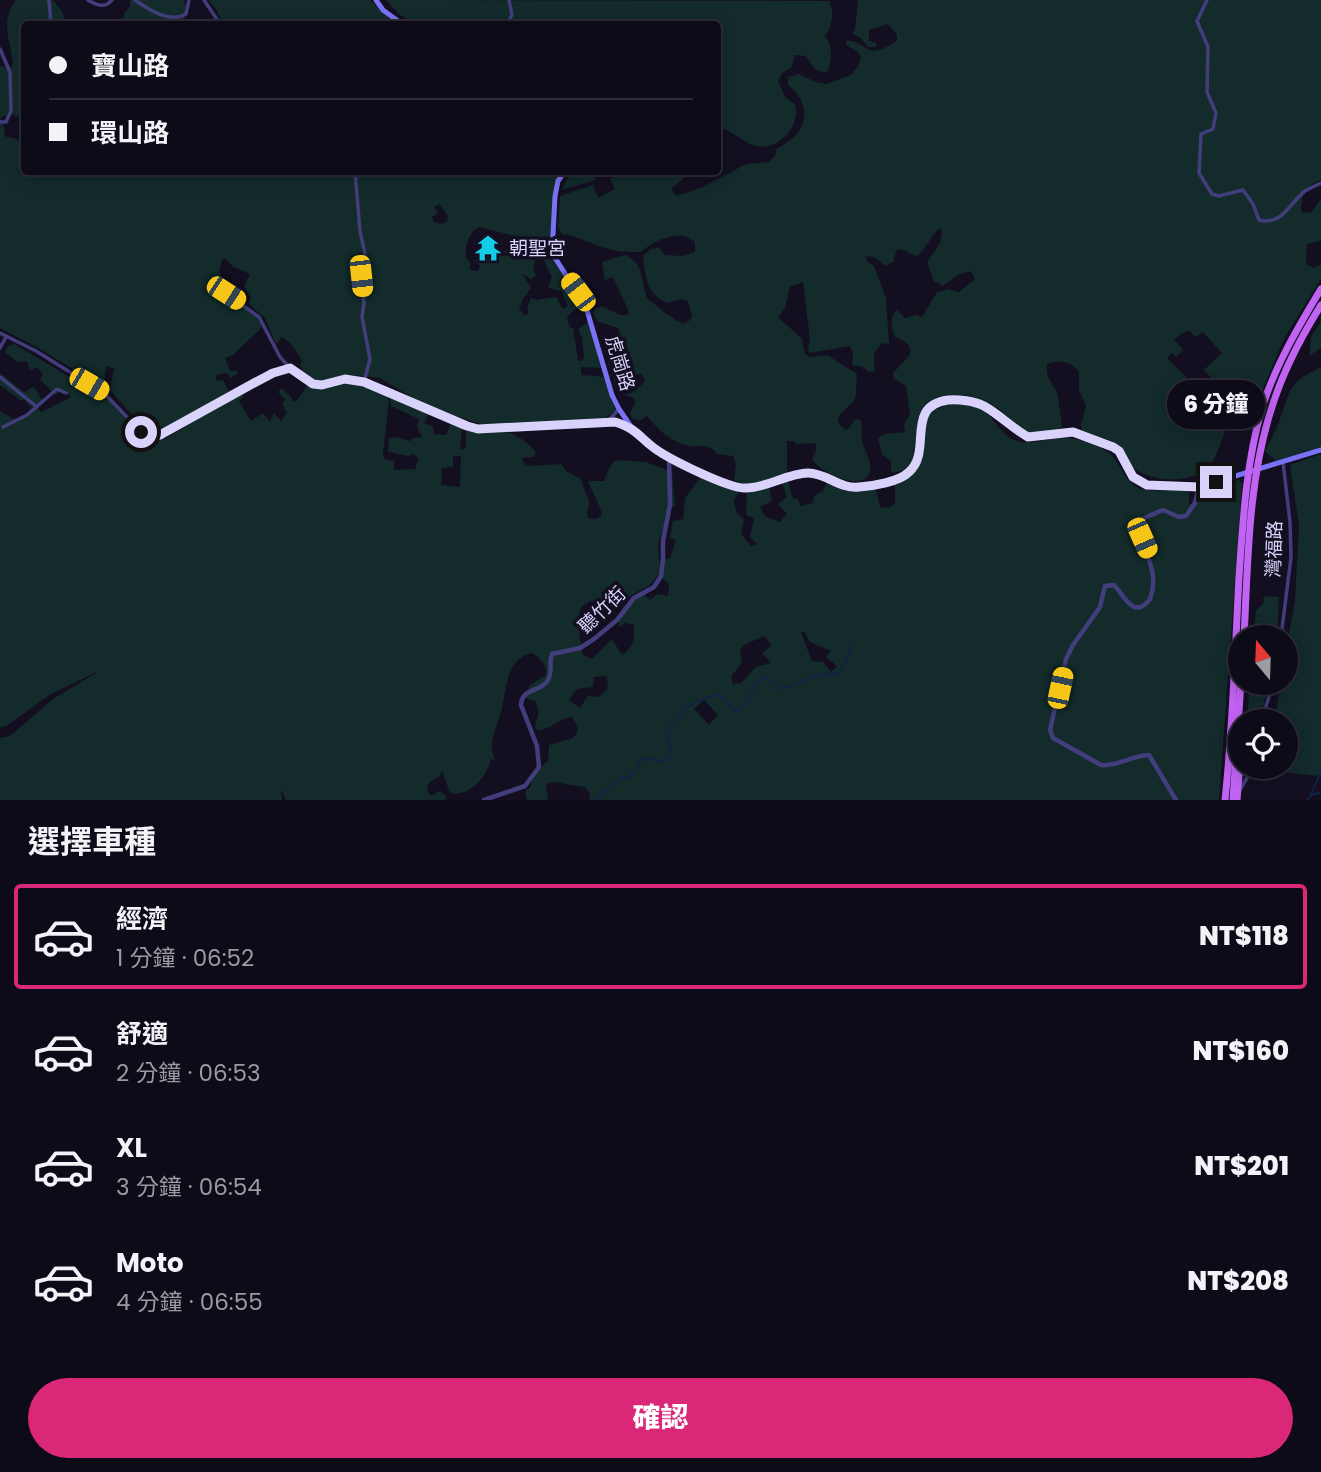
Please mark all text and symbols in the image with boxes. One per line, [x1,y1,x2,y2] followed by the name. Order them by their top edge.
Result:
[91,48,169,84] text: 寶山路
[91,115,169,151] text: 環山路
[473,233,503,263] temple icon: 朝聖宮
[509,235,566,262] place label: 朝聖宮
[349,254,374,298] car
[557,269,600,315] car
[203,273,250,313] car
[599,332,641,394] street label: 虎崗路
[66,364,113,404] car
[1167,380,1265,430] callout: 6 分鐘
[1184,388,1249,420] text: 6 分鐘
[125,416,157,448] route start
[1200,466,1232,498] route end
[1124,515,1161,561] car
[1260,520,1288,578] street label: 灣福路
[572,580,632,640] street label: 聽竹街
[1228,625,1298,695] north arrow
[1228,625,1298,779] map controls
[1046,665,1075,711] car
[1228,709,1298,779] button: locate
[28,819,156,864] text: 選擇車種
[116,901,168,937] text: 經濟
[32,905,95,968] icon: car
[1199,918,1289,954] text: NT$118
[116,942,254,974] text: 1 分鐘 · 06:52
[116,1016,168,1052] text: 舒適
[32,1020,95,1083] icon: car
[1193,1033,1289,1069] text: NT$160
[116,1057,260,1089] text: 2 分鐘 · 06:53
[116,1130,147,1166] text: XL
[32,1135,95,1198] icon: car
[1194,1148,1289,1184] text: NT$201
[116,1171,262,1203] text: 3 分鐘 · 06:54
[116,1245,184,1281] text: Moto
[32,1250,95,1313] icon: car
[1187,1263,1289,1299] text: NT$208
[116,1286,263,1318] text: 4 分鐘 · 06:55
[28,1378,1293,1458] button: 確認

